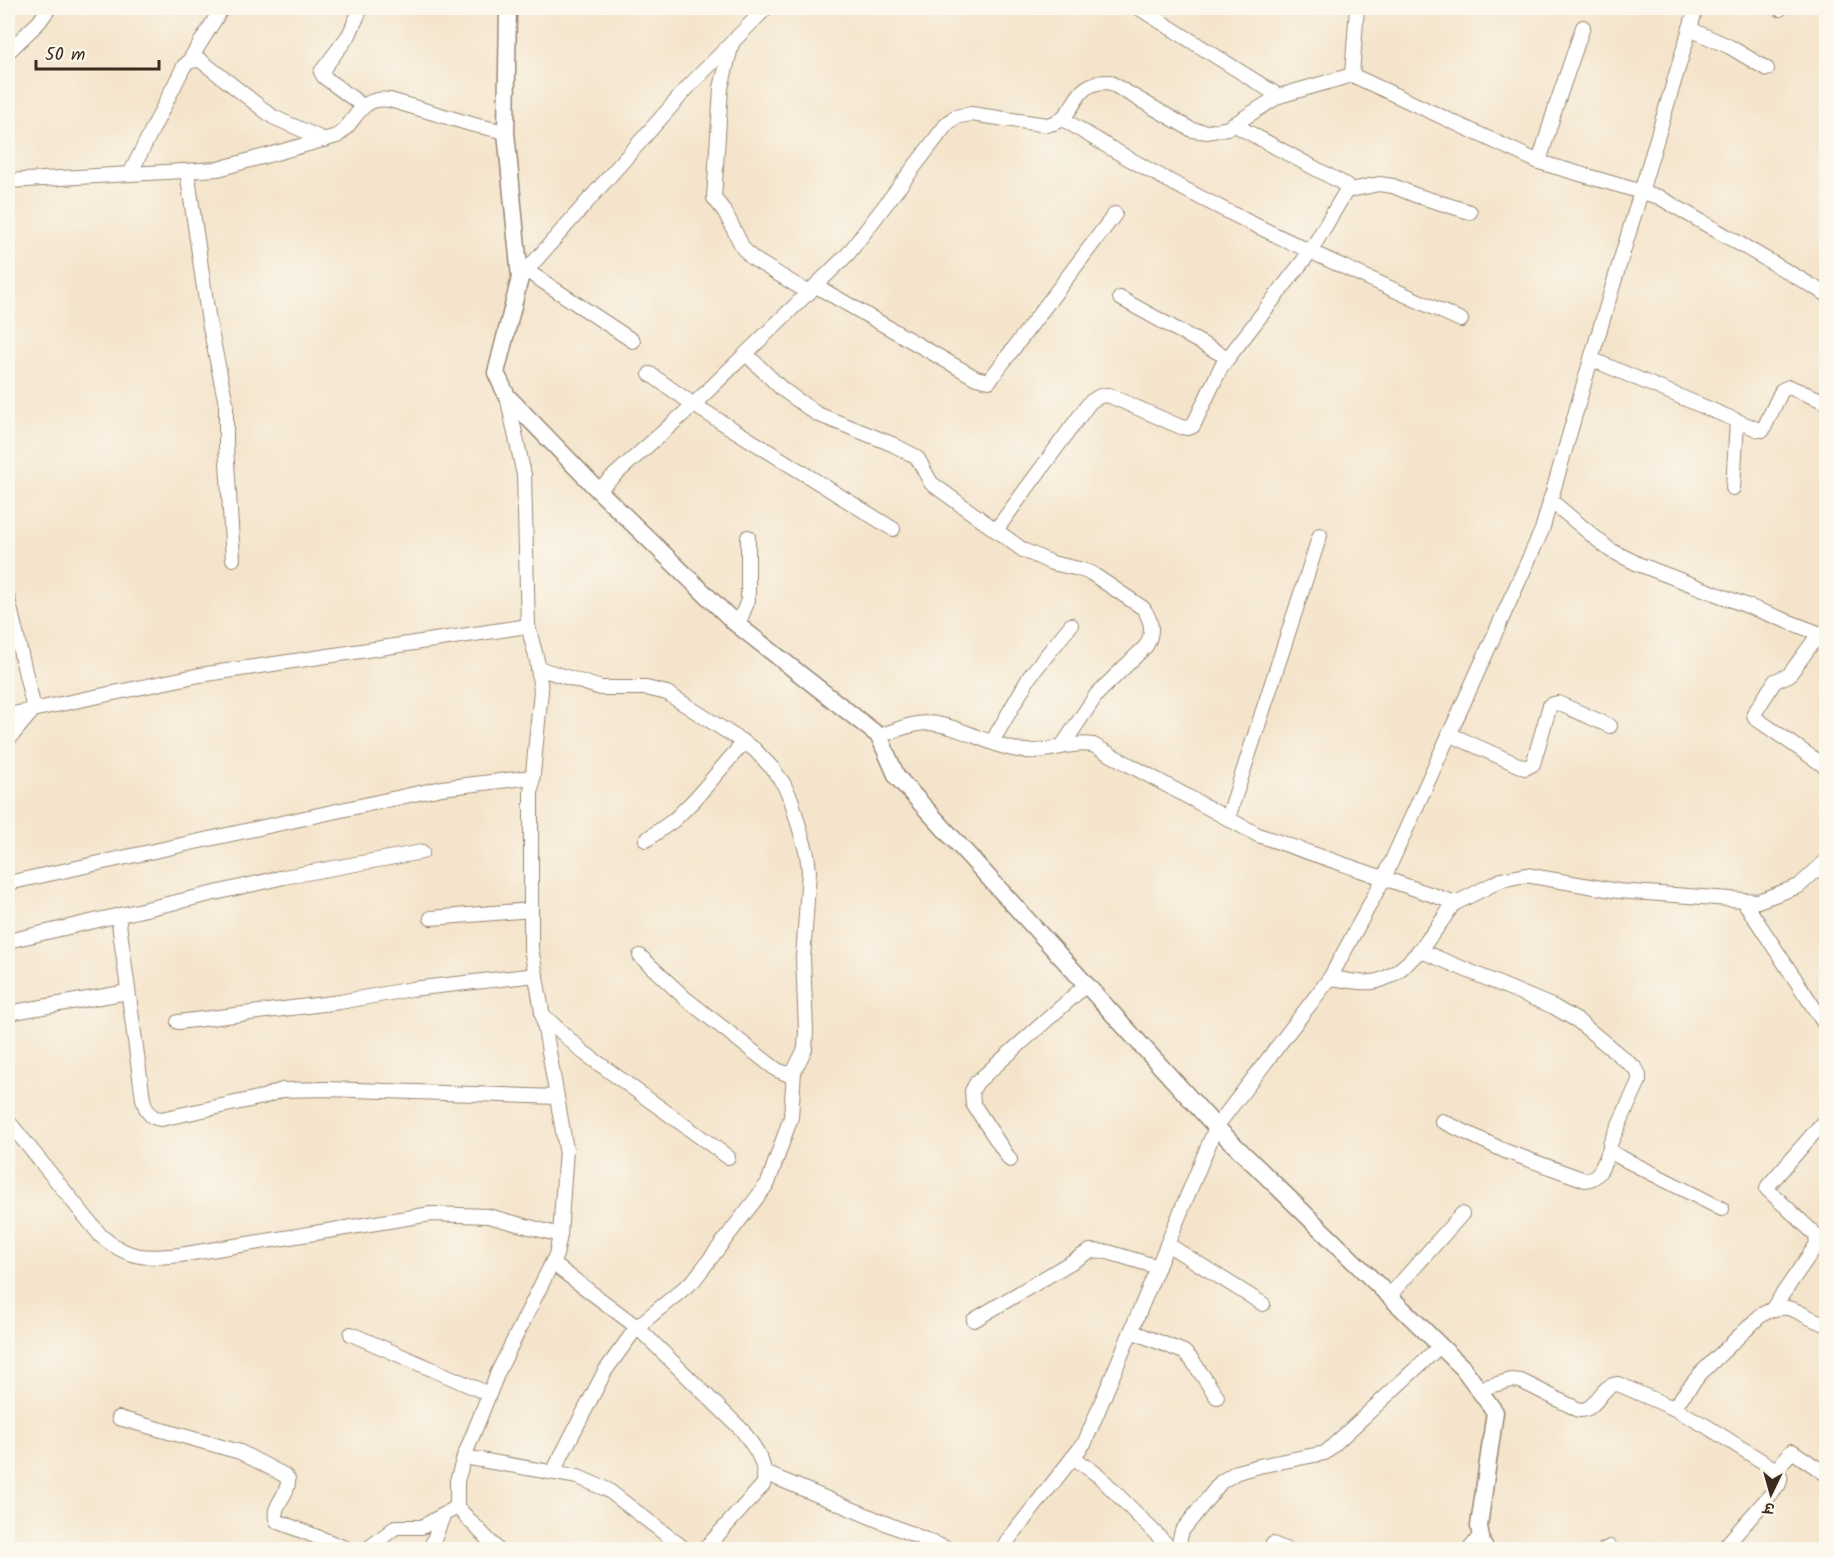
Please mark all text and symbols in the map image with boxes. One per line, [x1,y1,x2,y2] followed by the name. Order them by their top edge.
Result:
[36,33,159,71] scale bar
[45,41,85,70] text: 50 m
[1741,1464,1801,1524] north arrow
[1761,1494,1776,1520] text: उ

